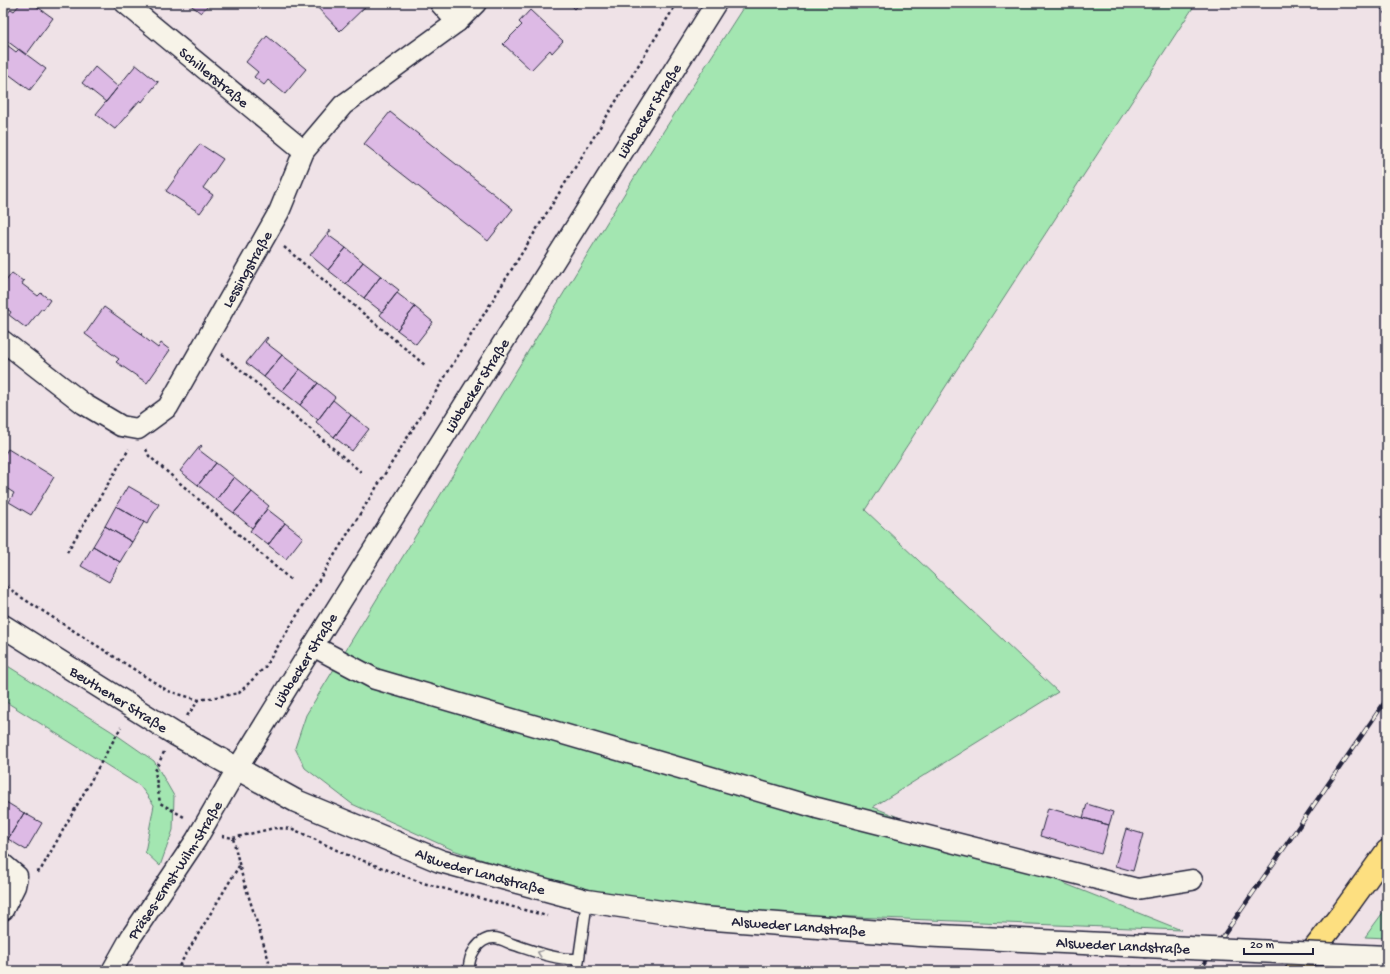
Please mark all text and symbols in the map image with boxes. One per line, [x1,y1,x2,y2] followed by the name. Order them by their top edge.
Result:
[175,44,252,113] street label: Schillerstraße
[614,61,687,162] street label: Lübbecker Straße
[219,228,277,311] street label: Lessingstraße
[442,336,515,437] street label: Lübbecker Straße
[270,610,343,712] street label: Lübbecker Straße
[65,663,170,738] street label: Beuthener Straße
[124,798,228,945] street label: Präses-Ernst-Wilm-Straße
[412,845,547,900] street label: Alsweder Landstraße
[731,913,867,942] street label: Alsweder Landstraße
[1244,930,1313,956] scale bar
[1055,934,1191,960] street label: Alsweder Landstraße
[1250,939,1275,953] text: 20 m
[537,949,544,958] one-way arrow

